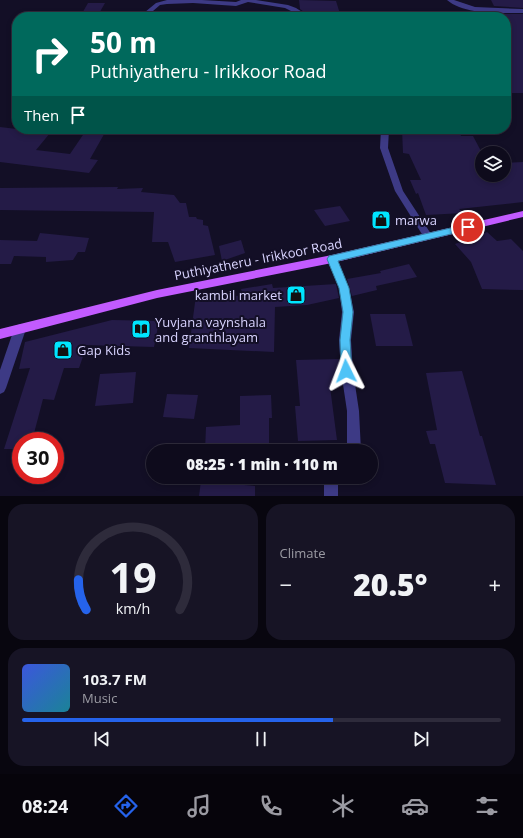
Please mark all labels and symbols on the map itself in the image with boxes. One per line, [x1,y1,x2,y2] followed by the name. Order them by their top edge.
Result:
[370,209,392,231] shop icon: marwa
[451,210,485,244] pin
[395,211,437,229] place label: marwa
[172,234,344,284] street label: Puthiyatheru - Irikkoor Road
[285,284,307,306] shop icon: kambil market
[195,286,282,304] place label: kambil market
[155,313,266,346] place label: Yuvjana vaynshala and granthlayam
[130,318,152,340] library icon: Yuvjana vaynshala and granthlayam
[52,339,74,361] shop icon: Gap Kids
[77,341,130,359] place label: Gap Kids
[325,350,367,392] position arrow
[12,432,64,484] speed limit sign: 30

